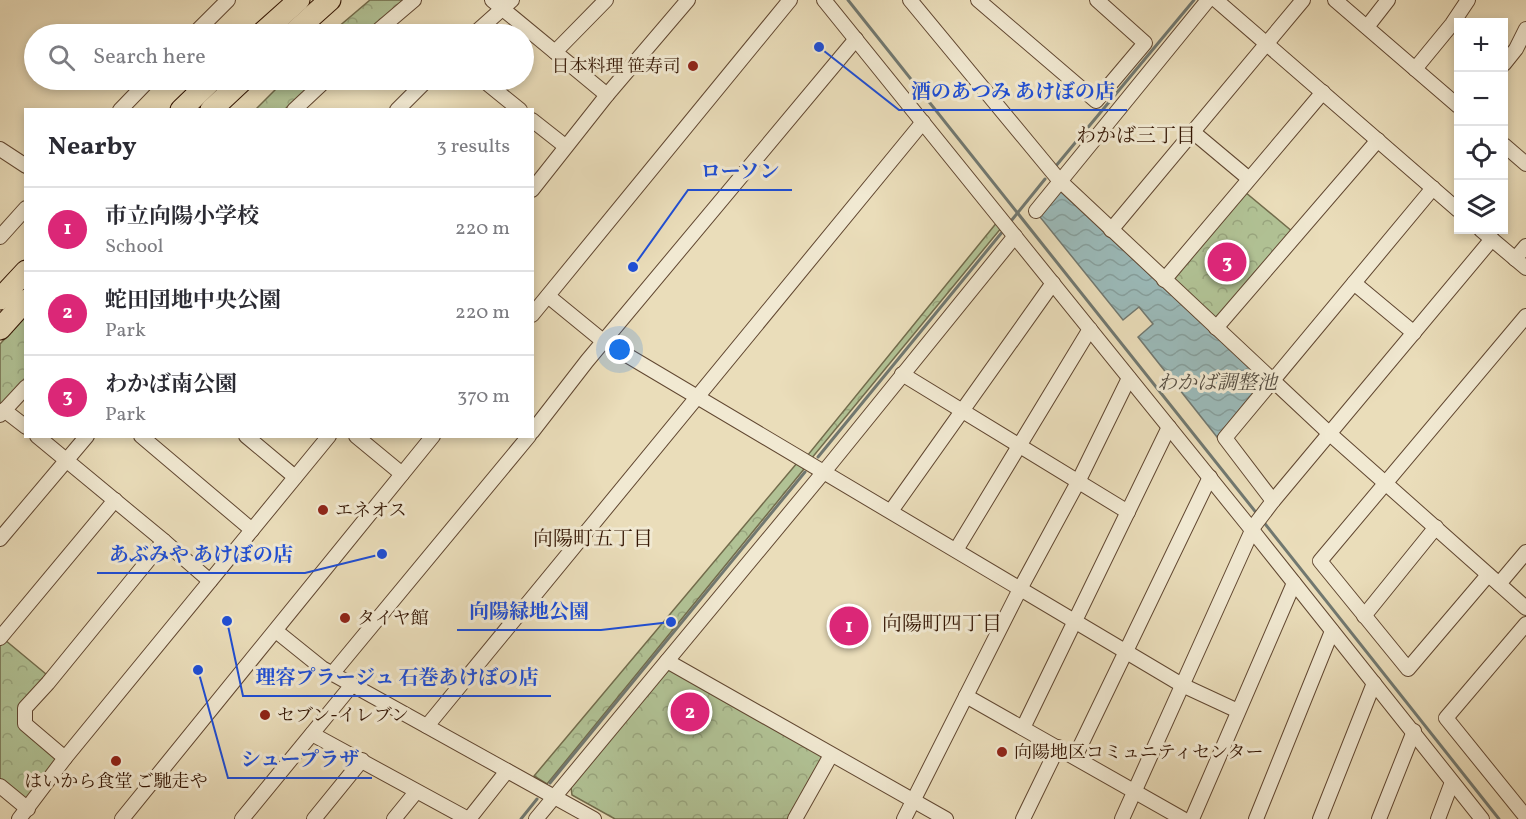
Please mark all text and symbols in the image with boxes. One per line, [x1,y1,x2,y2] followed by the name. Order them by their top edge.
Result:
[1454,18,1508,234] map controls
[1454,18,1508,72] button: +
[24,24,534,90] search box
[45,41,78,74] icon: search
[93,42,206,73] text: Search here
[551,55,681,80] place label: 日本料理 笹寿司
[686,59,700,73] marker: 日本料理 笹寿司
[899,72,1127,110] callout: 酒のあつみ あけぼの店
[1454,72,1508,126] button: −
[911,79,1115,107] text: 酒のあつみ あけぼの店
[1076,123,1196,151] district label: わかば三丁目
[1454,126,1508,180] button: locate
[48,129,137,165] text: Nearby
[436,133,510,161] text: 3 results
[688,152,792,190] callout: ローソン
[700,159,780,187] text: ローソン
[1454,180,1508,234] button: layers
[105,202,259,233] text: 市立向陽小学校
[63,215,72,243] text: 1
[455,215,510,243] text: 220 m
[105,233,163,261] text: School
[1208,240,1246,284] pin: 3
[105,286,281,317] text: 蛇田団地中央公園
[62,299,73,327] text: 2
[455,299,510,327] text: 220 m
[105,317,146,345] text: Park
[605,335,634,364] your location
[105,370,237,401] text: わかば南公園
[1157,370,1279,398] water label: わかば調整池
[62,383,73,411] text: 3
[457,383,510,411] text: 370 m
[105,401,146,429] text: Park
[335,499,407,524] place label: エネオス
[316,503,330,517] marker: エネオス
[533,526,653,554] district label: 向陽町五丁目
[97,535,305,573] callout: あぶみや あけぼの店
[109,542,293,570] text: あぶみや あけぼの店
[457,592,601,630] callout: 向陽緑地公園
[469,599,589,627] text: 向陽緑地公園
[830,604,868,648] pin: 1
[357,607,429,632] place label: タイヤ館
[338,611,352,625] marker: タイヤ館
[882,611,1002,639] district label: 向陽町四丁目
[243,658,551,696] callout: 理容プラージュ 石巻あけぼの店
[255,665,539,693] text: 理容プラージュ 石巻あけぼの店
[670,690,710,734] pin: 2
[277,704,409,729] place label: セブン-イレブン
[258,708,272,722] marker: セブン-イレブン
[228,740,372,778] callout: シュープラザ
[1014,741,1263,766] place label: 向陽地区コミュニティセンター
[995,745,1009,759] marker: 向陽地区コミュニティセンター
[241,747,359,775] text: シュープラザ
[109,754,123,768] marker: はいから食堂 ご馳走や
[24,770,208,795] place label: はいから食堂 ご馳走や

